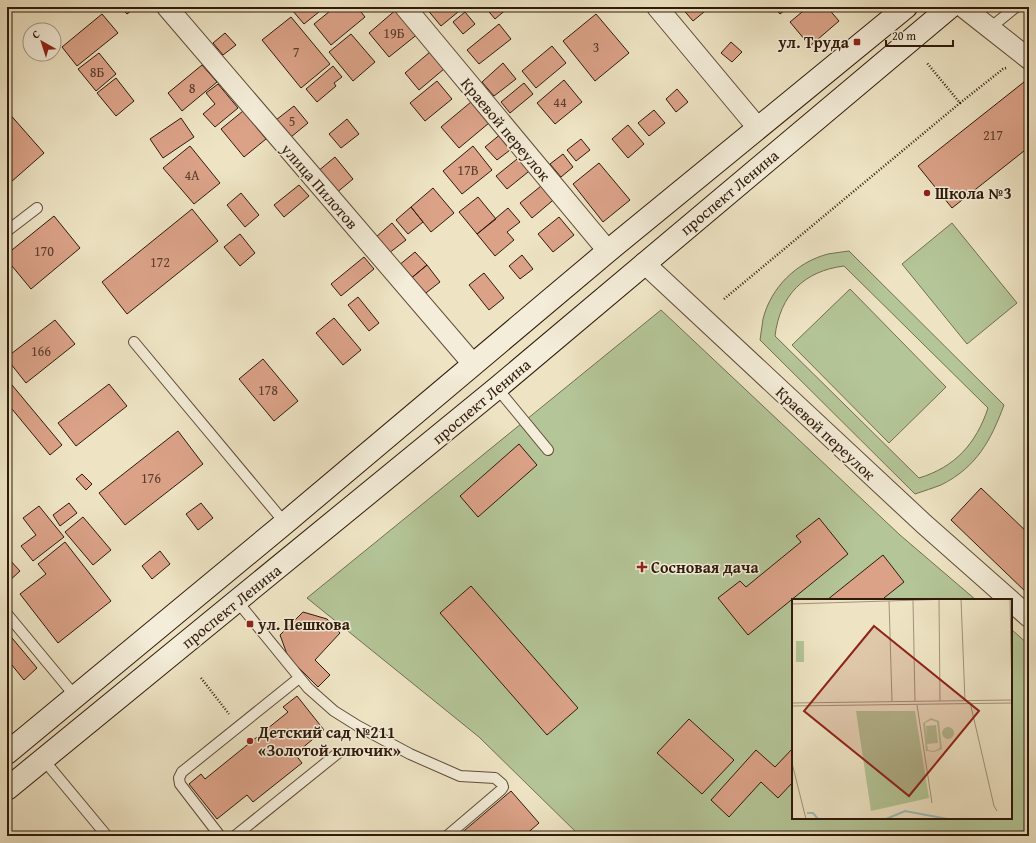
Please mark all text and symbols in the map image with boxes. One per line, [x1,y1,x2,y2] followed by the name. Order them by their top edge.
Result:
[22,22,62,62] north arrow
[886,22,953,48] scale bar
[383,23,405,43] house number: 19Б
[28,26,43,42] text: С
[892,27,916,44] text: 20 m
[777,30,850,54] place label: ул. Труда
[593,37,599,57] house number: 3
[852,37,862,47] marker: ул. Труда
[293,42,300,62] house number: 7
[90,62,104,82] house number: 8Б
[455,72,557,187] street label: Краевой переулок
[189,78,196,98] house number: 8
[553,92,567,112] house number: 44
[289,111,295,131] house number: 5
[983,125,1003,145] house number: 217
[275,137,364,234] street label: улица Пилотов
[674,143,784,241] street label: проспект Ленина
[457,160,479,180] house number: 17В
[184,165,200,185] house number: 4А
[935,181,1012,205] place label: Школа №3
[922,188,932,198] marker: Школа №3
[34,241,54,261] house number: 170
[150,252,170,272] house number: 172
[31,341,51,361] house number: 166
[426,352,536,450] street label: проспект Ленина
[258,380,278,400] house number: 178
[771,380,882,486] street label: Краевой переулок
[141,468,161,488] house number: 176
[651,555,759,579] place label: Сосновая дача
[176,558,286,654] street label: проспект Ленина
[636,561,648,573] marker: Сосновая дача
[792,599,1012,819] inset map
[257,612,351,636] place label: ул. Пешкова
[245,619,255,629] marker: ул. Пешкова
[257,720,401,762] place label: Детский сад №211 «Золотой ключик»
[245,736,255,746] marker: Детский сад №211 «Золотой ключик»

